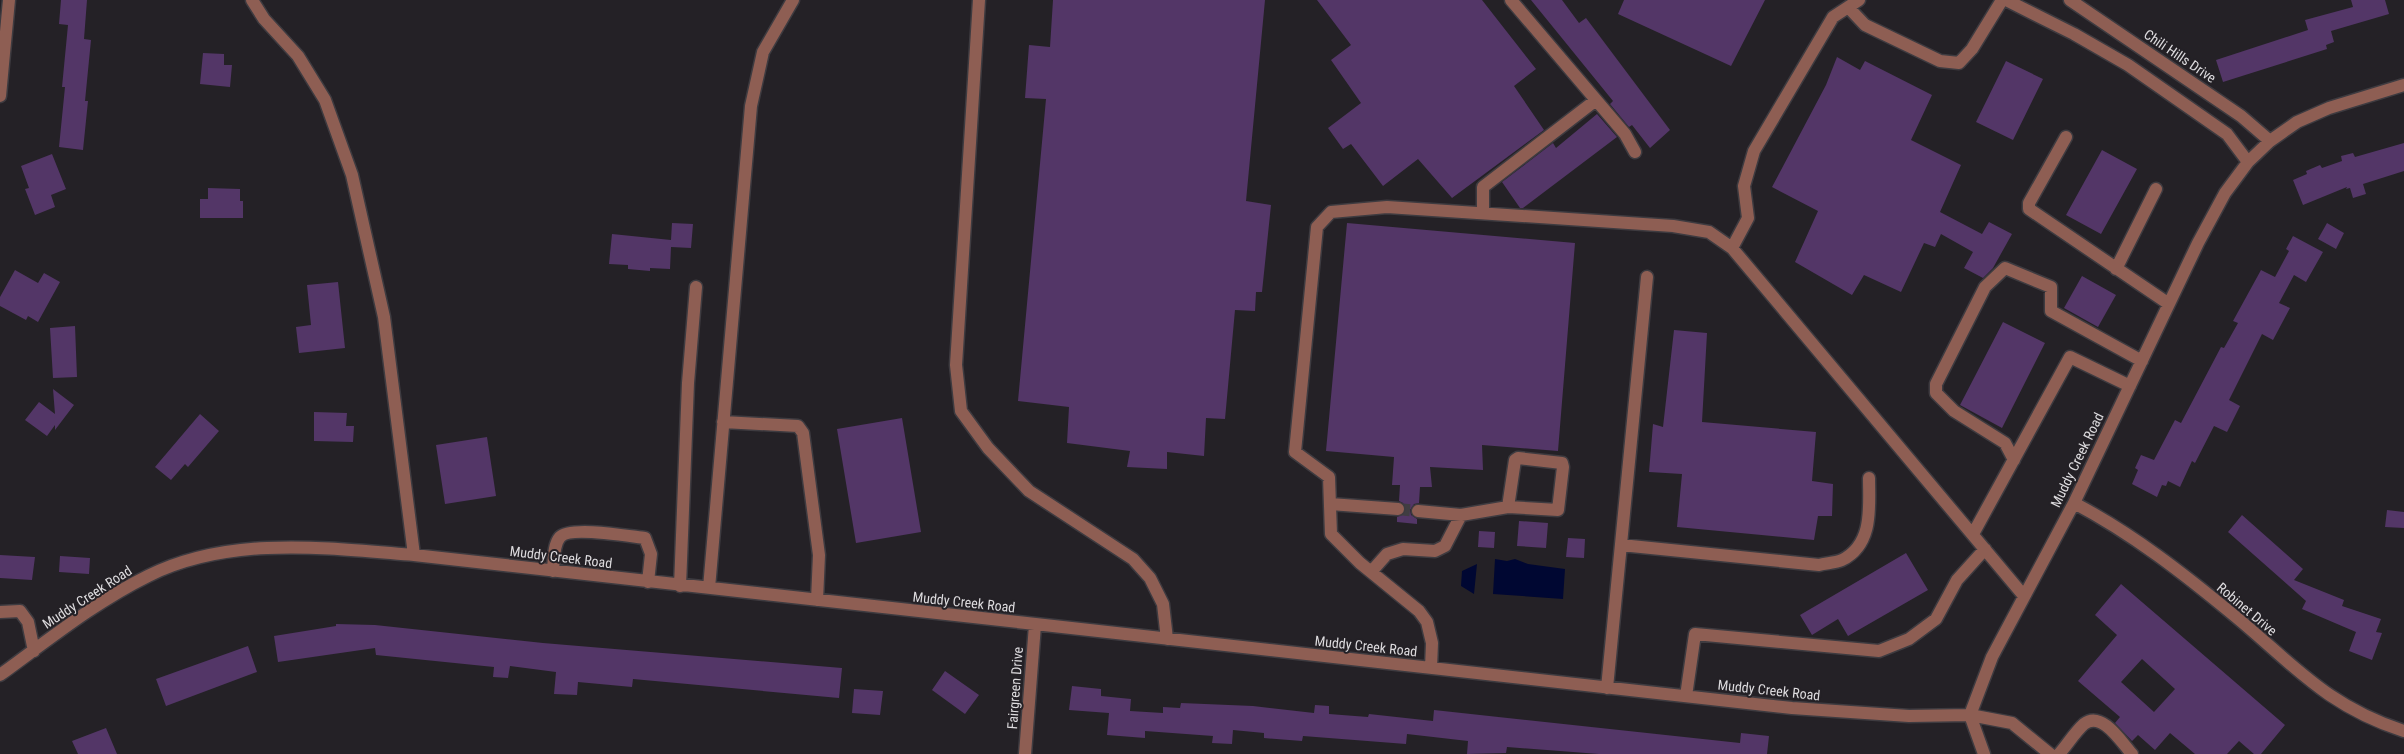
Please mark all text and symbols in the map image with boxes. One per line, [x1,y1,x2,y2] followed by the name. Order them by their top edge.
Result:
[2141,26,2219,86] street label: Chili Hills Drive
[2047,410,2107,510] street label: Muddy Creek Road
[509,543,613,571] street label: Muddy Creek Road
[39,562,135,632] street label: Muddy Creek Road
[2214,579,2281,639] street label: Robinet Drive
[912,589,1016,615] street label: Muddy Creek Road
[1314,633,1418,659] street label: Muddy Creek Road
[1004,646,1026,730] street label: Fairgreen Drive
[1717,677,1821,703] street label: Muddy Creek Road

